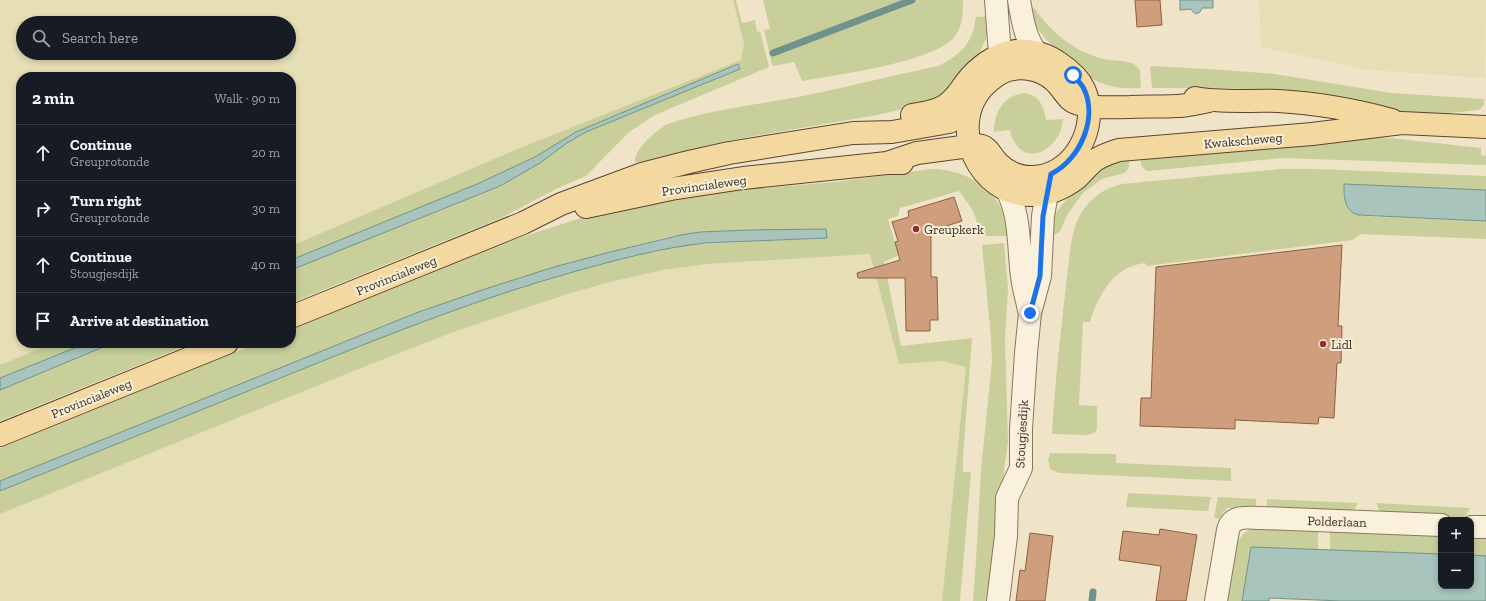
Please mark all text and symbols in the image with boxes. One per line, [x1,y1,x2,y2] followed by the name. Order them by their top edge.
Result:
[16,16,296,60] search box
[30,27,52,49] icon: search
[62,29,138,47] text: Search here
[1064,66,1082,84] route start
[32,88,74,108] text: 2 min
[215,91,280,106] text: Walk · 90 m
[1203,130,1283,151] street label: Kwakscheweg
[70,136,132,154] text: Continue
[32,142,54,164] icon: ahead
[252,145,280,160] text: 20 m
[70,154,149,169] text: Greuprotonde
[661,172,747,199] street label: Provincialeweg
[70,192,141,210] text: Turn right
[32,198,54,220] icon: right
[252,201,280,216] text: 30 m
[70,210,149,225] text: Greuprotonde
[924,222,984,237] place label: Greupkerk
[911,224,921,234] marker: Greupkerk
[70,248,132,266] text: Continue
[354,252,439,298] street label: Provincialeweg
[32,254,54,276] icon: ahead
[251,257,280,272] text: 40 m
[70,266,139,281] text: Stougjesdijk
[1021,304,1039,322] route end
[32,310,54,332] icon: arrive
[70,312,209,330] text: Arrive at destination
[1331,337,1353,352] place label: Lidl
[1318,339,1328,349] marker: Lidl
[49,375,134,421] street label: Provincialeweg
[1012,399,1032,469] street label: Stougjesdijk
[1307,513,1367,530] street label: Polderlaan
[1438,517,1474,589] map controls
[1438,517,1474,553] button: +
[1438,553,1474,589] button: −

